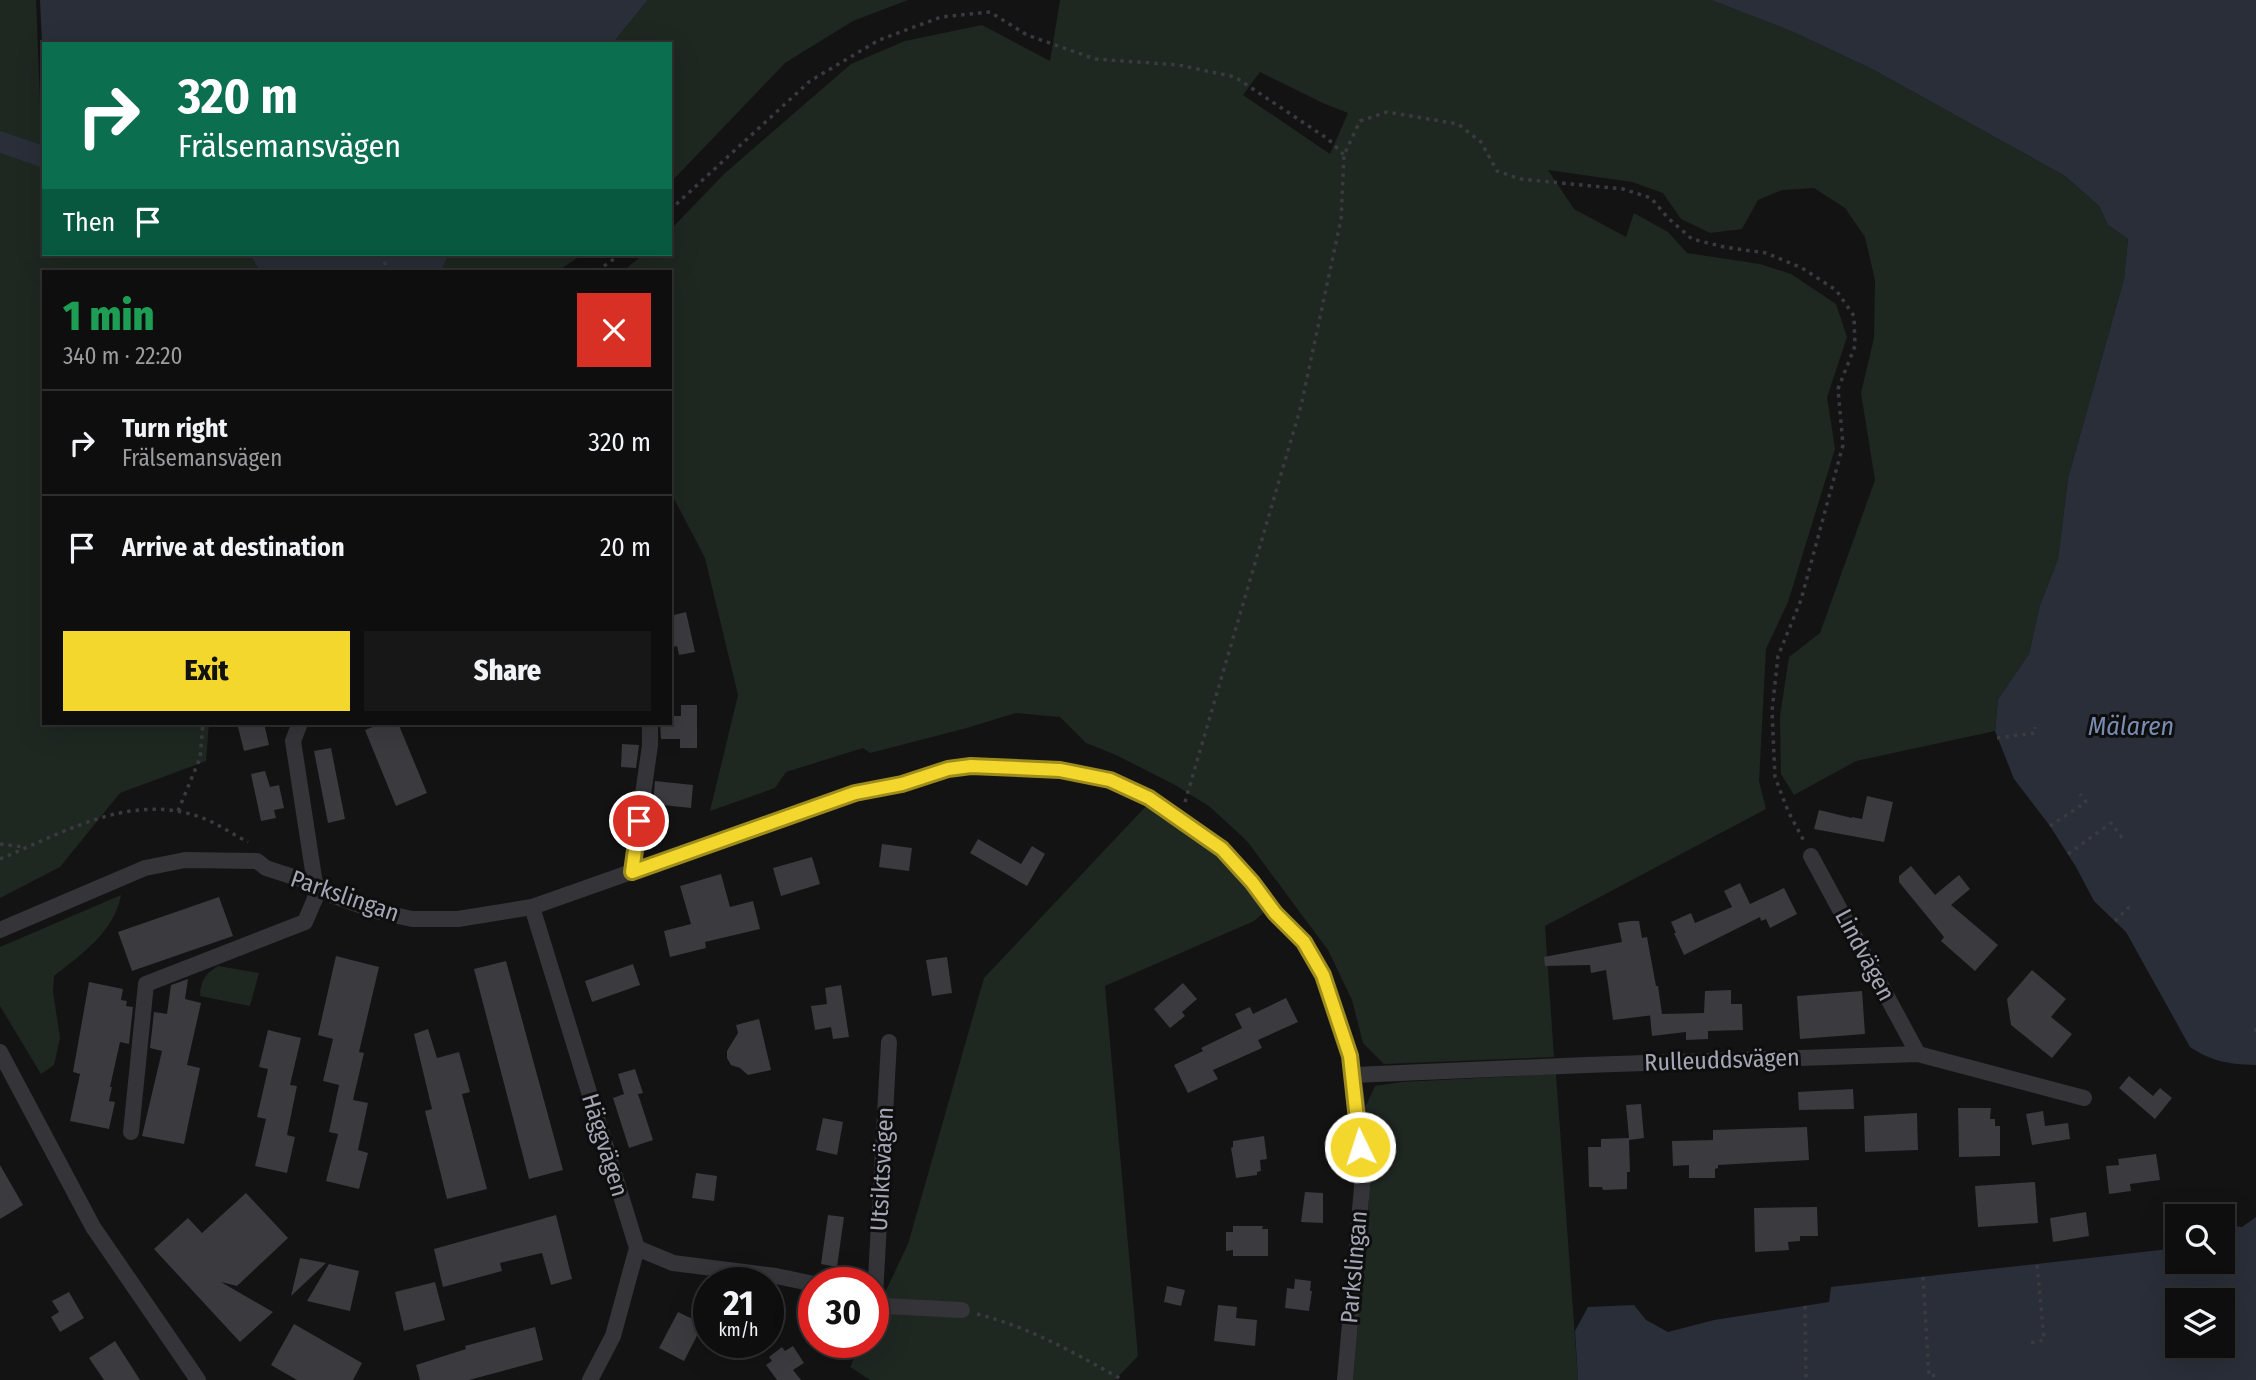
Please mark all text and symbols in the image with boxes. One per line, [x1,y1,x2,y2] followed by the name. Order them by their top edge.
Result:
[178,67,298,126] text: 320 m
[63,70,154,161] icon: right
[178,127,401,165] text: Frälsemansvägen
[129,203,167,241] icon: arrive
[63,207,115,238] text: Then
[63,291,154,341] text: 1 min
[577,293,651,367] button: close
[63,342,182,370] text: 340 m · 22:20
[122,413,228,444] text: Turn right
[63,424,101,462] icon: right
[588,427,651,458] text: 320 m
[122,444,282,472] text: Frälsemansvägen
[63,529,101,567] icon: arrive
[122,532,345,563] text: Arrive at destination
[600,532,651,563] text: 20 m
[63,631,350,711] button: Exit
[364,631,651,711] button: Share
[2088,711,2174,742] water label: Mälaren
[609,791,669,851] pin
[620,802,658,840] icon: arrive
[287,864,403,928] street label: Parkslingan
[1829,905,1901,1005] street label: Lindvägen
[1644,1043,1800,1077] street label: Rulleuddsvägen
[576,1090,634,1200] street label: Häggvägen
[865,1106,899,1232] street label: Utsiktsvägen
[1323,1110,1397,1184] position arrow
[2165,1204,2235,1358] map controls
[2165,1204,2235,1274] button: search
[1335,1209,1373,1325] street label: Parkslingan
[798,1267,889,1358] speed limit sign: 30
[723,1282,754,1324] text: 21
[2165,1288,2235,1358] button: layers
[718,1319,759,1341] text: km/h

